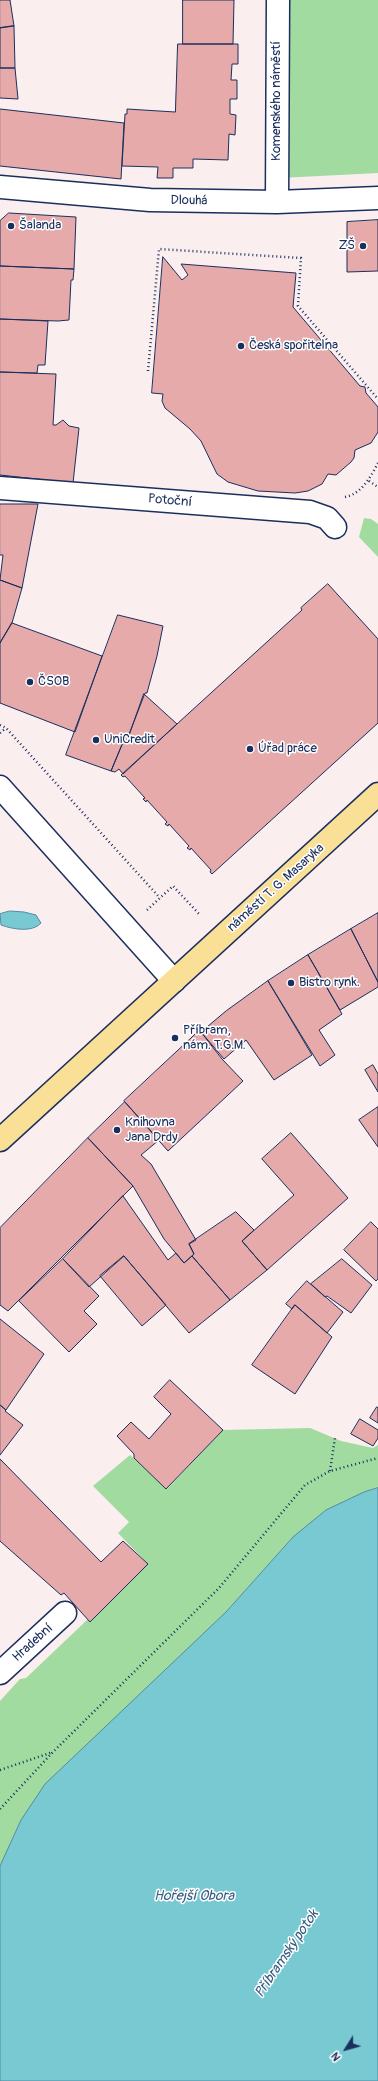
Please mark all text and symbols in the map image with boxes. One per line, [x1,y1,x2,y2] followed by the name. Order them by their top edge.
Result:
[269,41,285,161] street label: Komenského náměstí
[170,193,208,209] street label: Dlouhá
[19,218,61,234] place label: Šalanda
[6,221,16,231] marker: Šalanda
[338,238,355,254] place label: ZŠ
[358,241,368,251] marker: ZŠ
[249,338,338,354] place label: Česká spořitelna
[236,341,246,351] marker: Česká spořitelna
[147,491,193,511] street label: Potoční
[38,674,69,690] place label: ČSOB
[25,677,35,687] marker: ČSOB
[104,732,155,748] place label: UniCredit
[91,735,101,745] marker: UniCredit
[258,741,317,757] place label: Úřad práce
[245,744,255,754] marker: Úřad práce
[224,841,328,935] street label: náměstí T. G. Masaryka
[299,975,360,991] place label: Bistro rynk.
[286,978,296,988] marker: Bistro rynk.
[183,1023,246,1054] place label: Příbram, nám. T.G.M.
[170,1033,180,1043] marker: Příbram, nám. T.G.M.
[125,1115,178,1146] place label: Knihovna Jana Drdy
[112,1125,122,1135] marker: Knihovna Jana Drdy
[9,1621,57,1665] street label: Hradební
[154,1888,234,1904] water label: Hořejší Obora
[252,1907,322,2001] water label: Příbramský potok
[326,2029,366,2069] north arrow
[329,2050,343,2063] text: N

